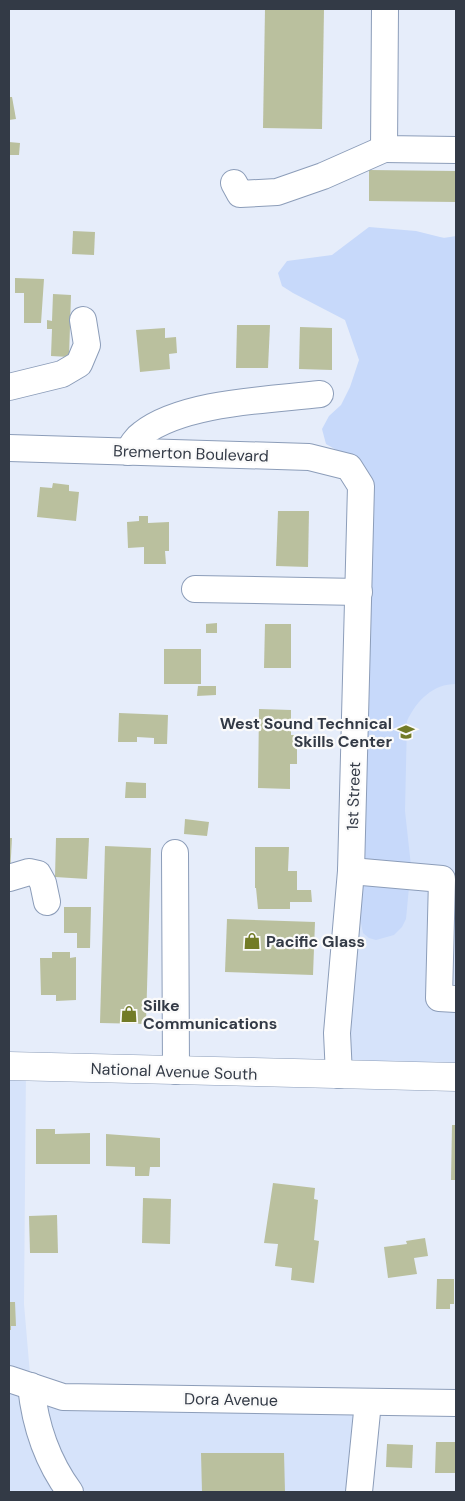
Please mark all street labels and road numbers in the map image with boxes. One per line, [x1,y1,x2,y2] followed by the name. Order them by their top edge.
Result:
[113,440,269,467] street label: Bremerton Boulevard
[342,761,365,831] street label: 1st Street
[90,1058,258,1085] street label: National Avenue South
[184,1388,278,1411] street label: Dora Avenue

